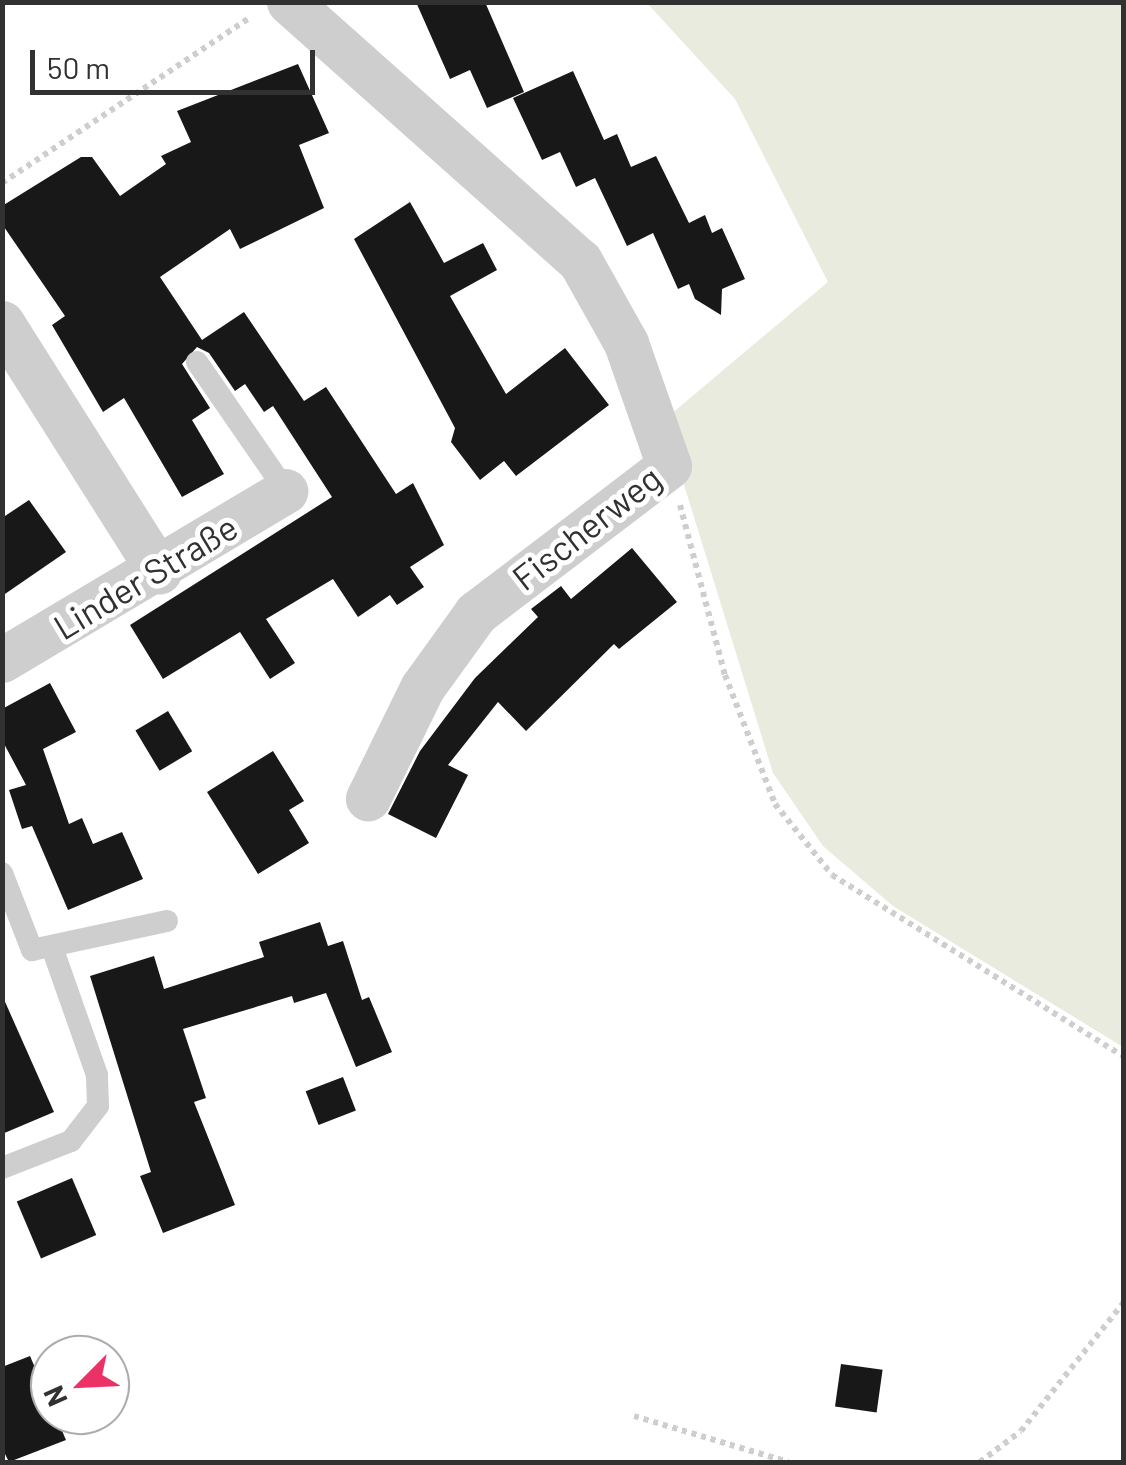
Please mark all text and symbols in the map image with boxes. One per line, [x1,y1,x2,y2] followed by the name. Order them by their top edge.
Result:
[35,30,320,92] scale bar
[47,49,110,85] text: 50 m
[503,456,669,598] street label: Fischerweg
[46,505,244,647] street label: Linder Straße
[30,1335,130,1435] north arrow
[35,1381,74,1412] text: N

